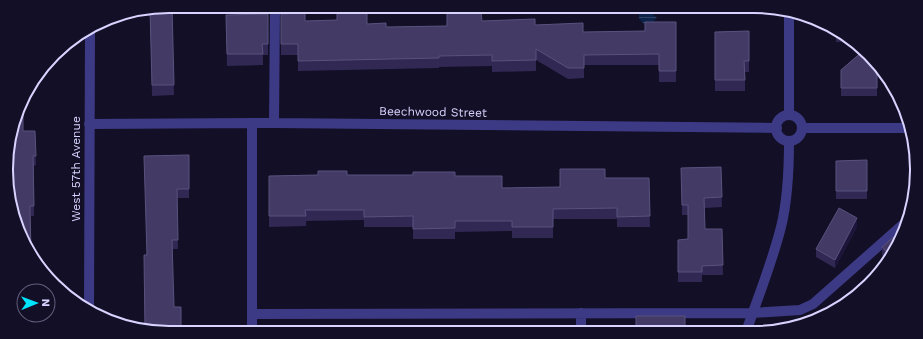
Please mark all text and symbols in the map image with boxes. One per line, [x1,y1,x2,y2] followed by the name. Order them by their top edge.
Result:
[379,104,487,120] street label: Beechwood Street
[69,116,83,222] street label: West 57th Avenue
[16,283,56,323] north arrow
[39,299,52,307] text: N

